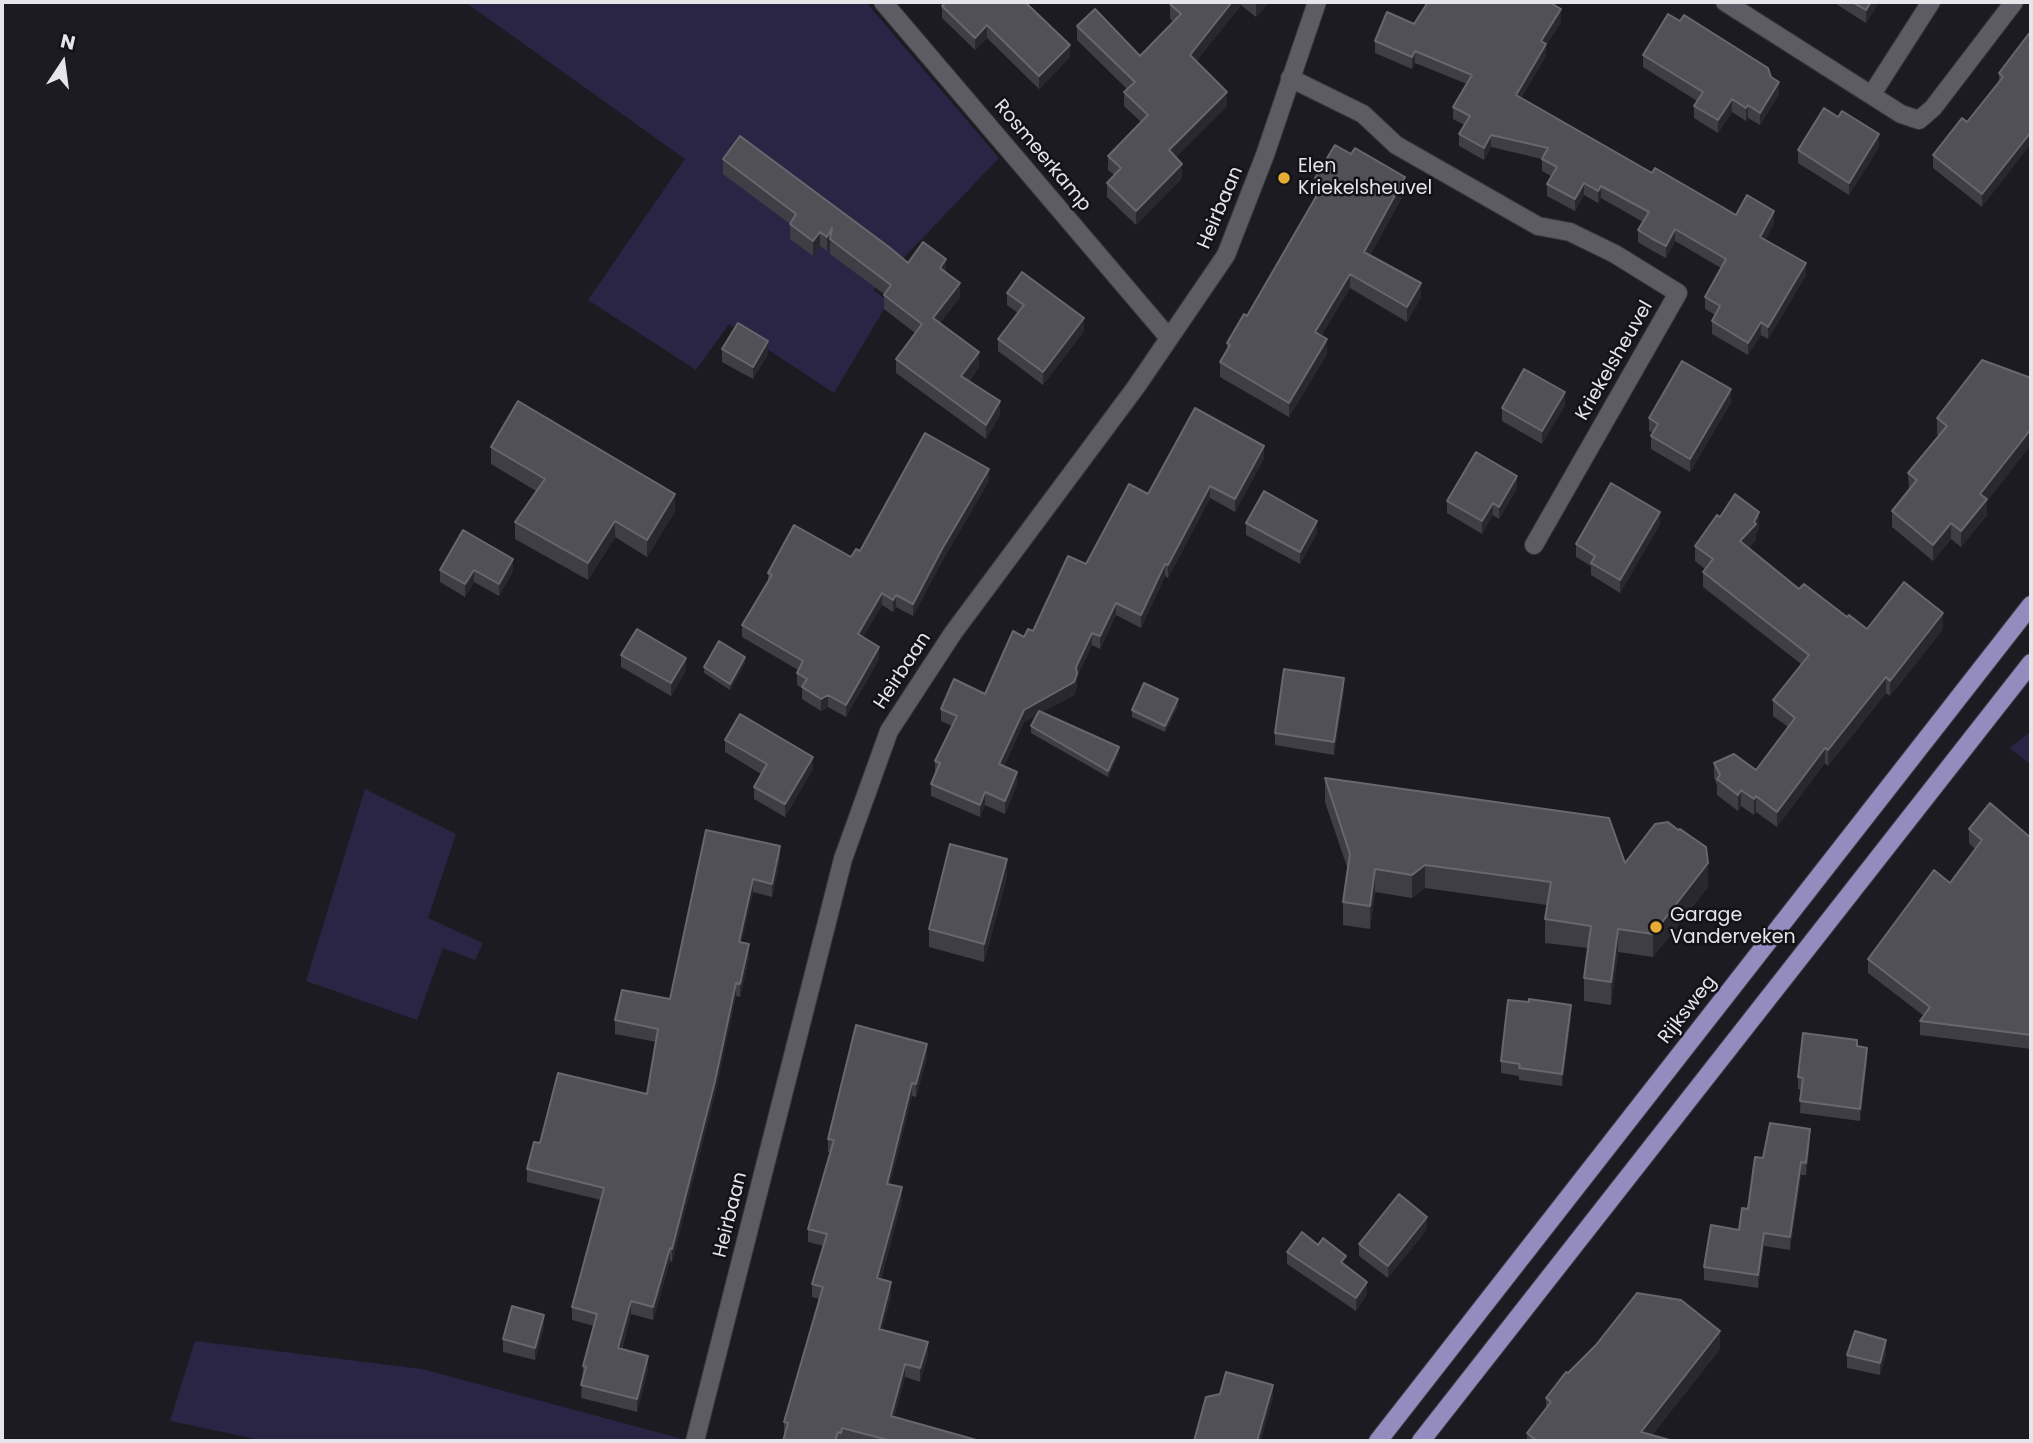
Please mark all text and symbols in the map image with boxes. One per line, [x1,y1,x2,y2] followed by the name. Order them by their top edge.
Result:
[58,27,78,57] text: N
[28,28,98,98] north arrow
[989,95,1095,217] street label: Rosmeerkamp
[1298,156,1432,200] place label: Elen Kriekelsheuvel
[1193,163,1249,253] street label: Heirbaan
[1276,170,1292,186] marker: Elen Kriekelsheuvel
[1572,297,1658,425] street label: Kriekelsheuvel
[870,628,936,714] street label: Heirbaan
[1670,905,1796,949] place label: Garage Vanderveken
[1648,919,1664,935] marker: Garage Vanderveken
[1654,971,1722,1049] street label: Rijksweg
[709,1170,753,1260] street label: Heirbaan

